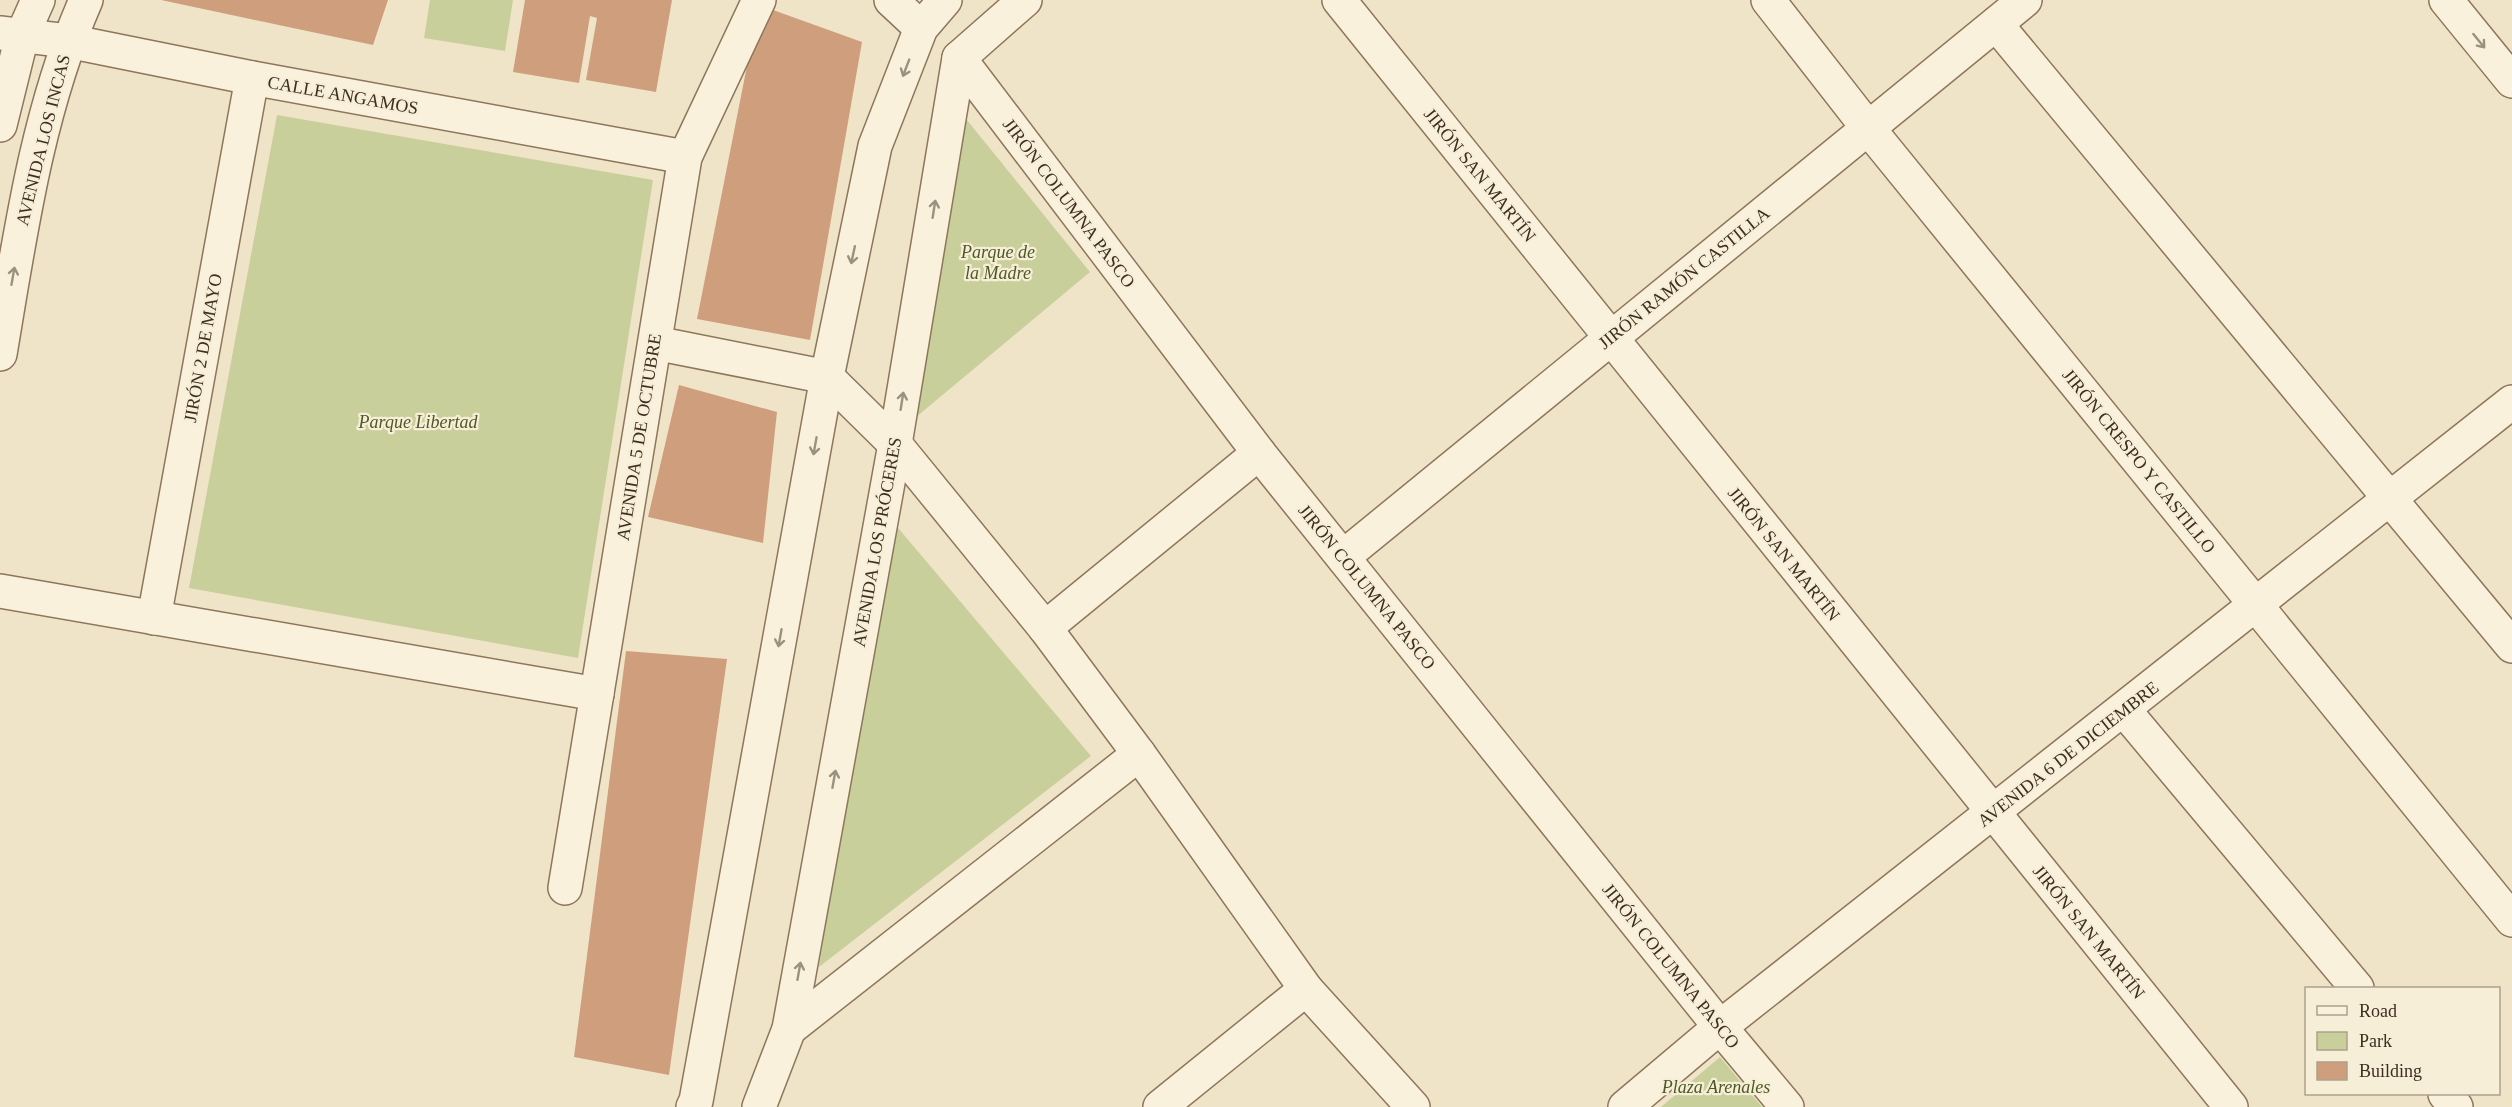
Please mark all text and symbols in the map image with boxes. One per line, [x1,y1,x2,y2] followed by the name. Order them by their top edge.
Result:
[2472,33,2486,48] one-way arrow
[12,52,74,228] street label: AVENIDA LOS INCAS
[899,58,910,76] one-way arrow
[266,72,420,118] street label: CALLE ANGAMOS
[1420,104,1541,246] street label: JIRÓN SAN MARTÍN
[999,114,1140,291] street label: JIRÓN COLUMNA PASCO
[929,199,940,219] one-way arrow
[1594,202,1773,353] street label: JIRÓN RAMÓN CASTILLA
[960,242,1035,283] park label: Parque de la Madre
[847,244,858,264] one-way arrow
[8,266,19,286] one-way arrow
[179,272,226,424] street label: JIRÓN 2 DE MAYO
[613,332,665,542] street label: AVENIDA 5 DE OCTUBRE
[2058,364,2220,557] street label: JIRÓN CRESPO Y CASTILLO
[897,392,908,411] one-way arrow
[358,412,478,432] park label: Parque Libertad
[848,435,905,648] street label: AVENIDA LOS PRÓCERES
[809,436,820,455] one-way arrow
[1724,483,1845,625] street label: JIRÓN SAN MARTÍN
[1294,500,1440,673] street label: JIRÓN COLUMNA PASCO
[774,627,785,647] one-way arrow
[1974,677,2162,831] street label: AVENIDA 6 DE DICIEMBRE
[829,770,840,789] one-way arrow
[2029,861,2150,1003] street label: JIRÓN SAN MARTÍN
[1598,879,1744,1052] street label: JIRÓN COLUMNA PASCO
[794,962,805,981] one-way arrow
[2305,987,2500,1095] legend
[2359,1001,2397,1021] text: Road
[2359,1031,2392,1051] text: Park
[2359,1061,2422,1081] text: Building
[1661,1077,1770,1097] park label: Plaza Arenales

